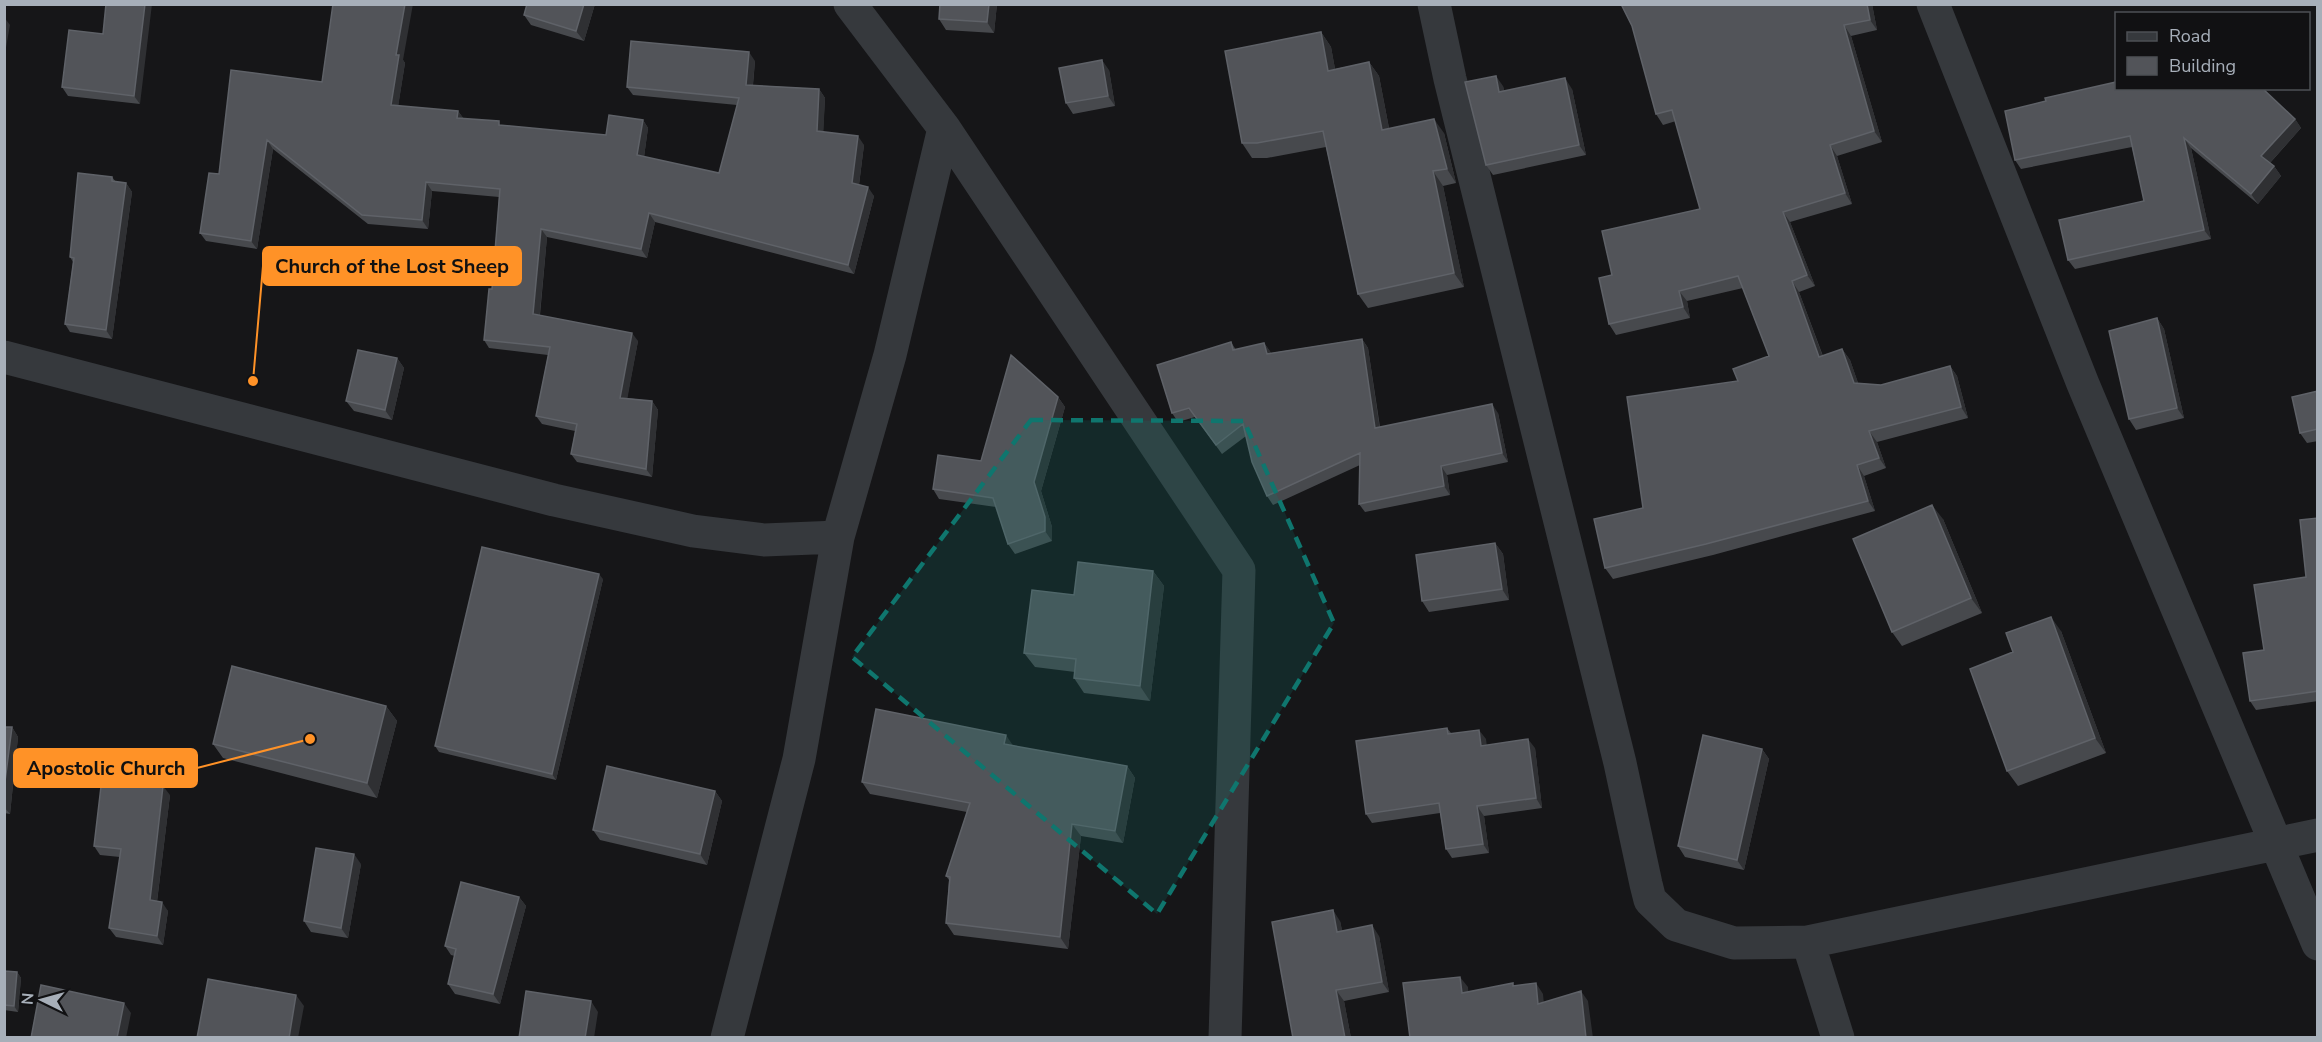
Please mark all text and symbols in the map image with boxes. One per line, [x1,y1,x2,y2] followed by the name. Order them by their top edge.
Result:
[2115,12,2310,90] legend
[2169,24,2211,48] text: Road
[2169,54,2236,78] text: Building
[263,247,521,285] callout: Church of the Lost Sheep
[275,253,509,280] text: Church of the Lost Sheep
[14,749,197,787] callout: Apostolic Church
[26,755,186,782] text: Apostolic Church
[12,970,72,1030] north arrow
[17,992,40,1006] text: N

